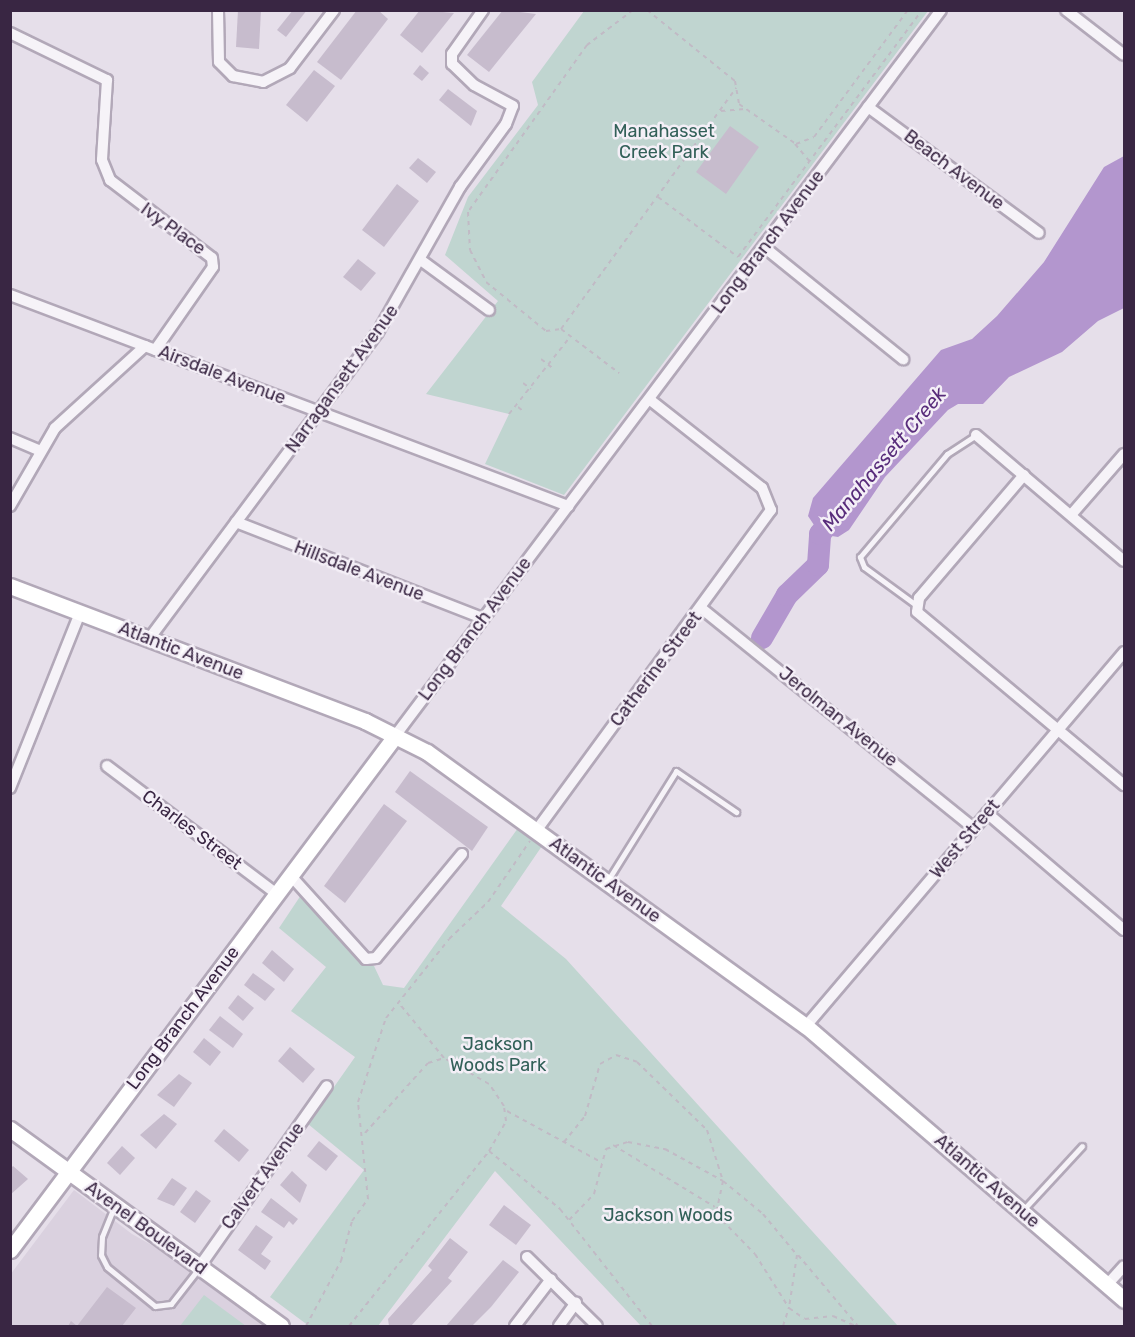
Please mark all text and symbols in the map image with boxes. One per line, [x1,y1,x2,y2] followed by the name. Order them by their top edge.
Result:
[613,121,715,164] park label: Manahasset Creek Park
[899,125,1009,215] street label: Beach Avenue
[707,166,829,318] street label: Long Branch Avenue
[136,198,210,260] street label: Ivy Place
[281,301,403,457] street label: Narragansett Avenue
[155,341,289,409] street label: Airsdale Avenue
[817,382,951,536] water label: Manahassett Creek
[291,536,427,606] street label: Hillsdale Avenue
[414,553,536,705] street label: Long Branch Avenue
[606,607,706,731] street label: Catherine Street
[115,617,247,685] street label: Atlantic Avenue
[774,662,902,772] street label: Jerolman Avenue
[138,785,246,875] street label: Charles Street
[926,795,1004,883] street label: West Street
[545,832,665,928] street label: Atlantic Avenue
[122,942,244,1094] street label: Long Branch Avenue
[450,1034,546,1076] park label: Jackson Woods Park
[217,1118,309,1234] street label: Calvert Avenue
[930,1129,1044,1233] street label: Atlantic Avenue
[81,1177,211,1279] street label: Avenel Boulevard
[603,1204,733,1226] park label: Jackson Woods

